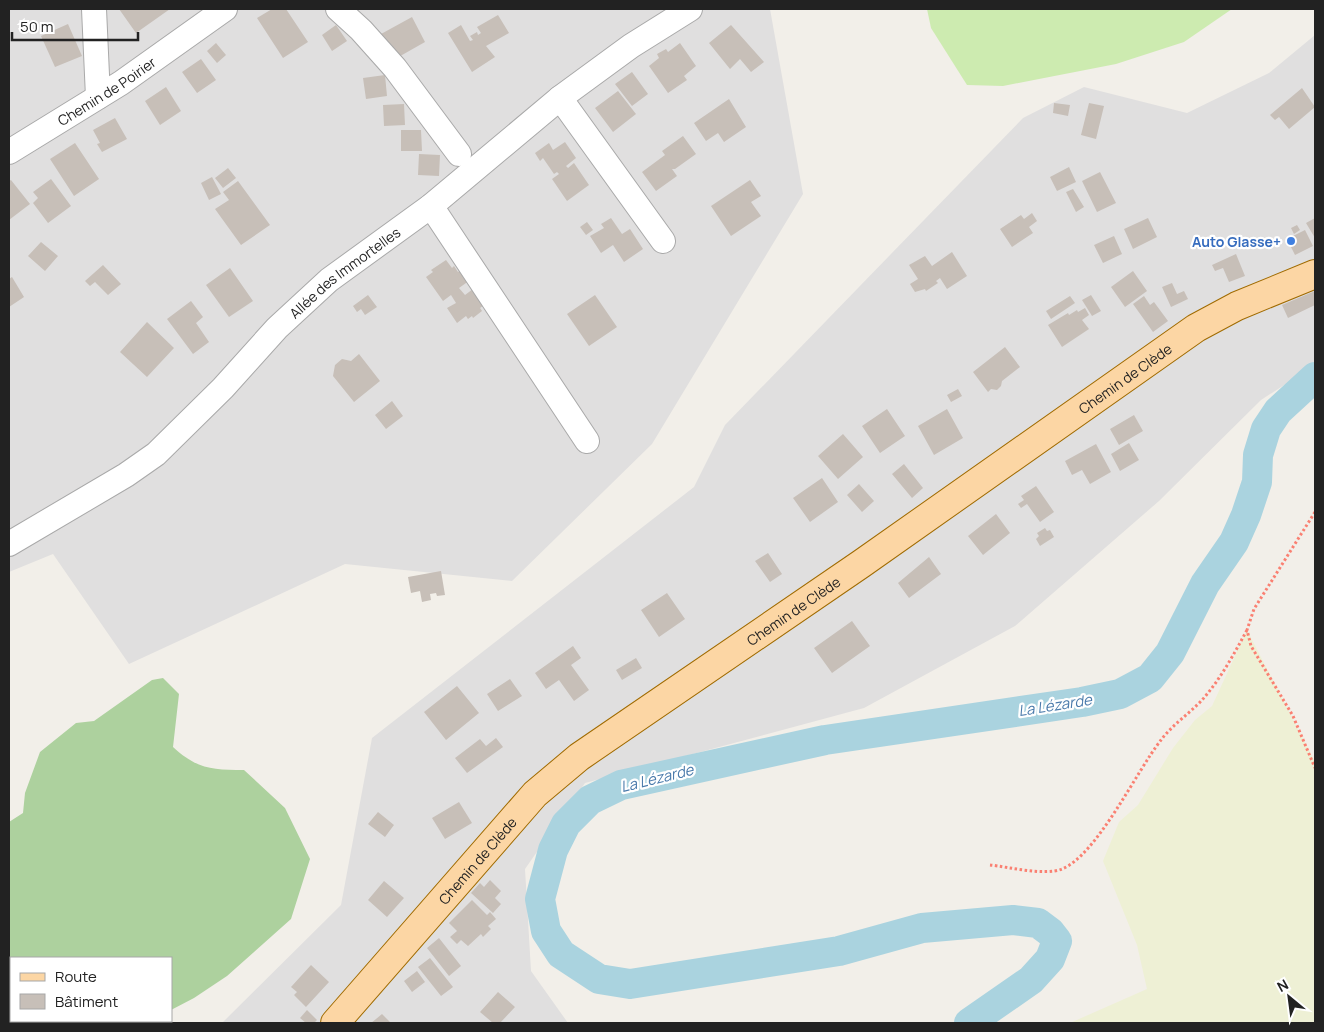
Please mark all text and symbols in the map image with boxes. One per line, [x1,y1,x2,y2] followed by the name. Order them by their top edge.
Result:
[12,10,139,42] scale bar
[20,16,54,37] text: 50 m
[54,52,159,130] street label: Chemin de Poirier
[285,222,404,322] street label: Allée des Immortelles
[1192,232,1281,251] place label: Auto Glasse+
[1285,235,1297,247] marker: Auto Glasse+
[1074,339,1175,418] street label: Chemin de Clède
[742,572,844,649] street label: Chemin de Clède
[1017,689,1094,721] water label: La Lézarde
[618,759,697,797] water label: La Lézarde
[434,813,520,908] street label: Chemin de Clède
[10,957,172,1022] legend
[55,966,97,987] text: Route
[1264,972,1314,1022] north arrow
[1273,974,1291,996] text: N
[55,991,118,1012] text: Bâtiment

